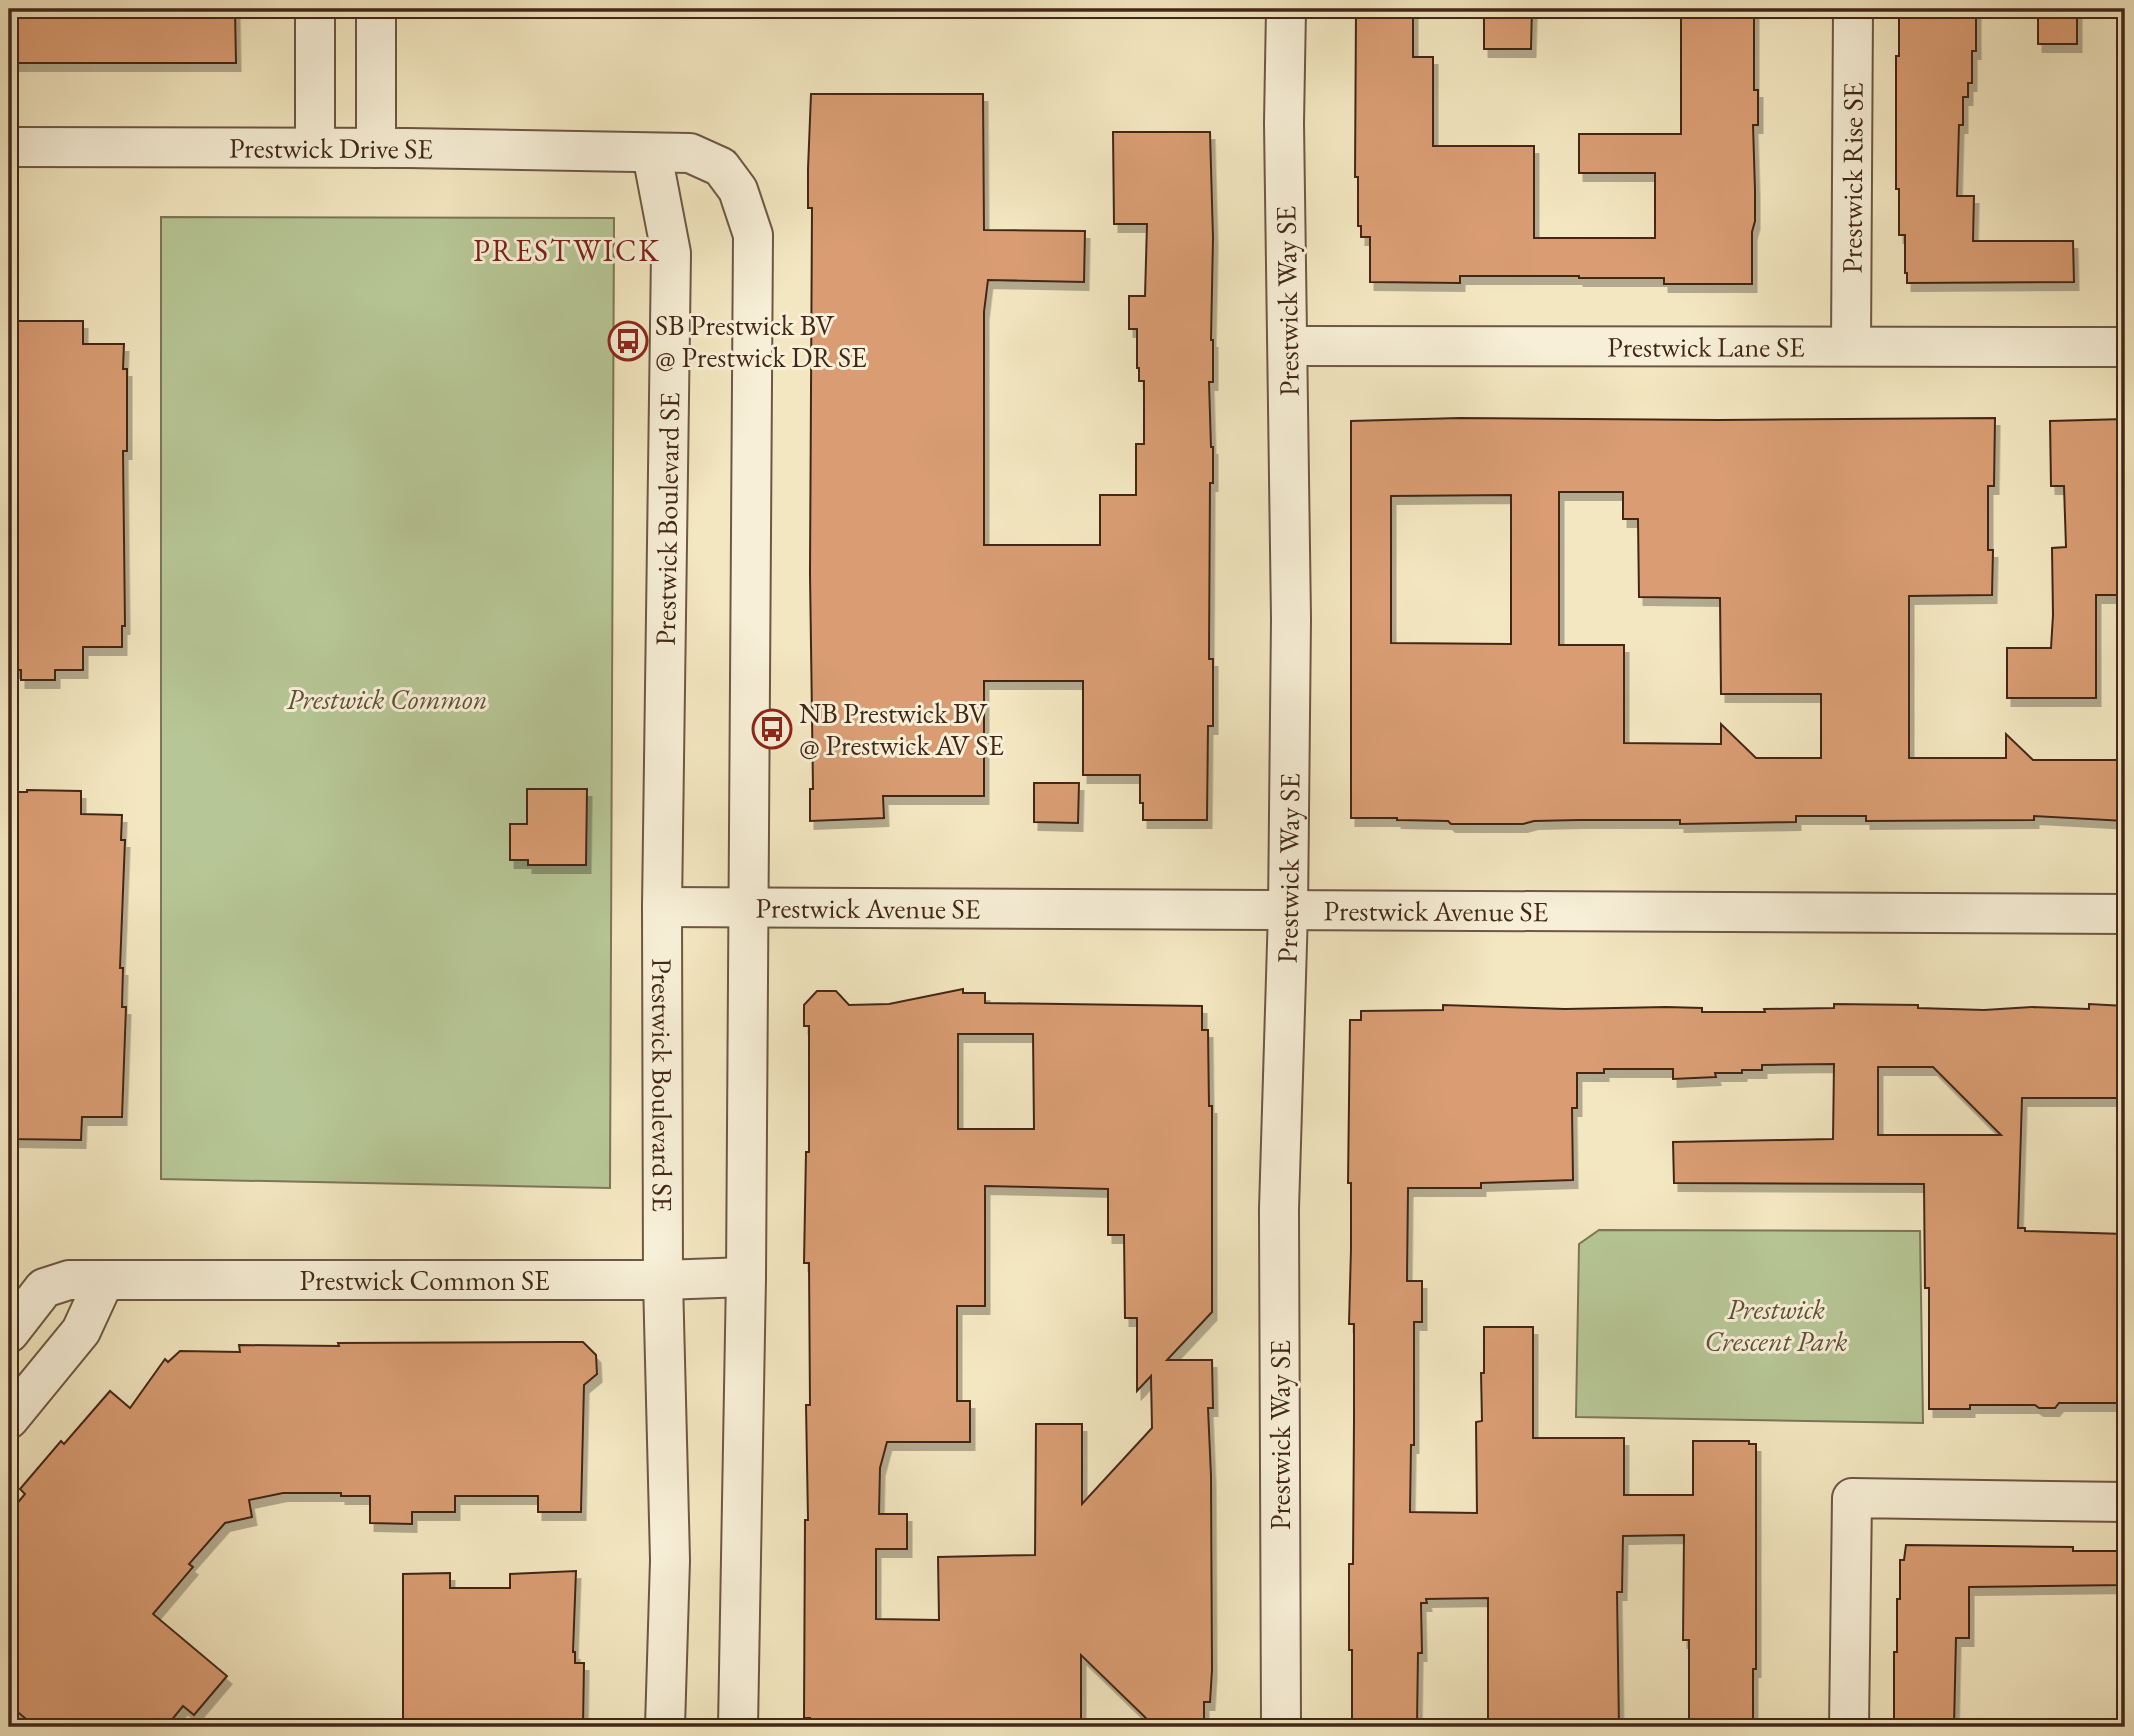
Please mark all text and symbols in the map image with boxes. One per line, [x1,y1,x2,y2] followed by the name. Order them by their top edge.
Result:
[1833,82,1871,274] street label: Prestwick Rise SE
[229,130,434,166] street label: Prestwick Drive SE
[1267,205,1307,396] street label: Prestwick Way SE
[473,231,661,270] district label: PRESTWICK
[655,307,867,375] place label: SB Prestwick BV @ Prestwick DR SE
[607,320,649,362] bus stop icon: SB Prestwick BV @ Prestwick DR SE
[1607,328,1805,365] street label: Prestwick Lane SE
[647,392,687,646] street label: Prestwick Boulevard SE
[287,681,487,717] park label: Prestwick Common
[799,695,1004,763] place label: NB Prestwick BV @ Prestwick AV SE
[751,708,793,750] bus stop icon: NB Prestwick BV @ Prestwick AV SE
[1268,773,1307,964] street label: Prestwick Way SE
[756,889,981,927] street label: Prestwick Avenue SE
[1324,892,1549,929] street label: Prestwick Avenue SE
[644,958,681,1212] street label: Prestwick Boulevard SE
[300,1262,550,1298] street label: Prestwick Common SE
[1704,1291,1848,1359] park label: Prestwick Crescent Park
[1262,1340,1298,1530] street label: Prestwick Way SE

